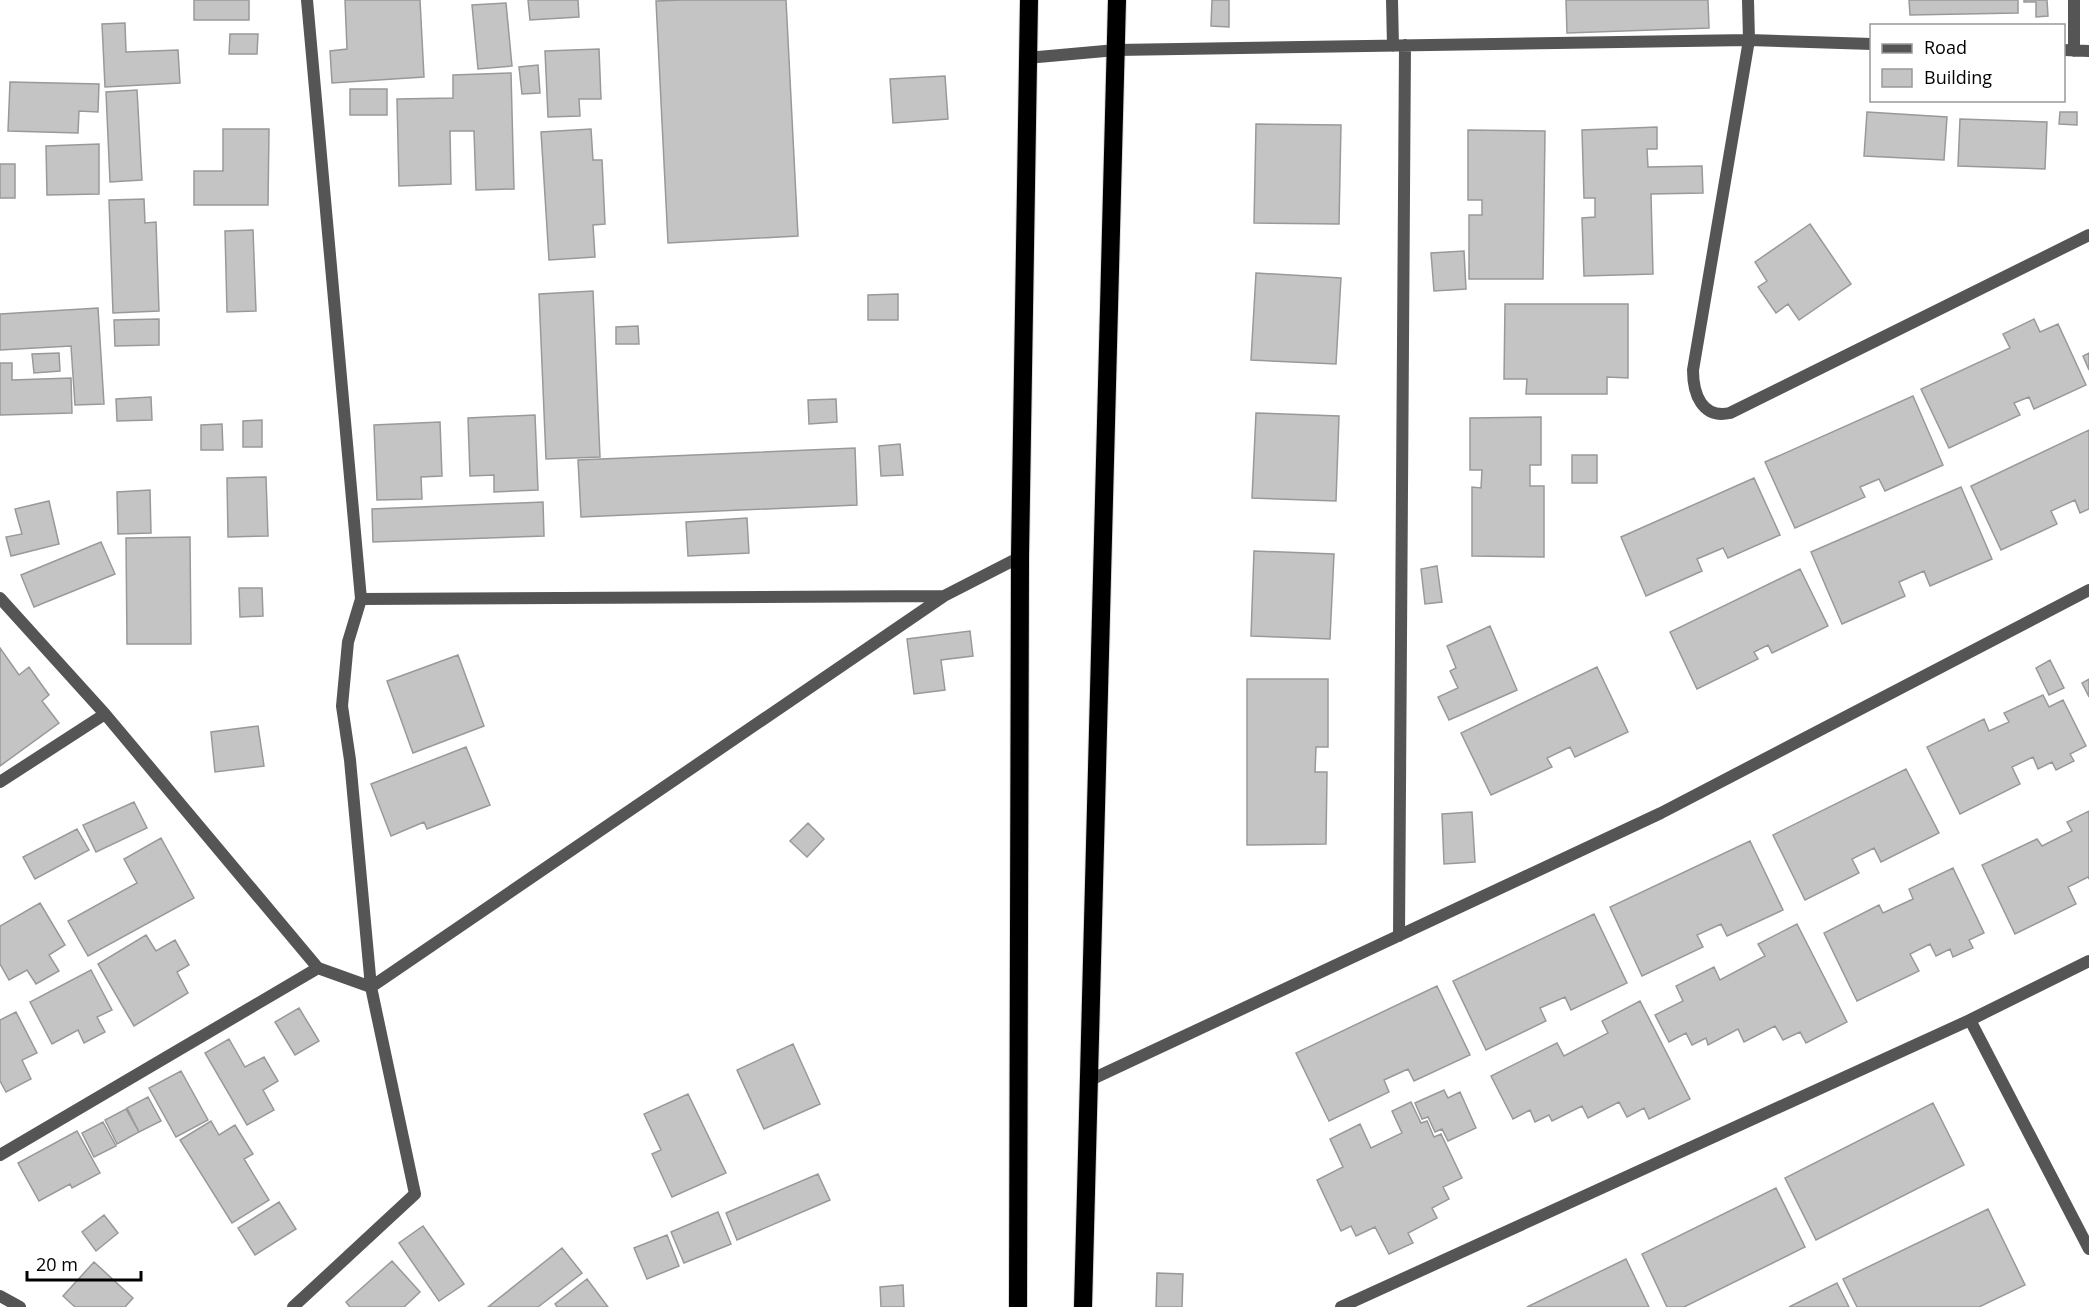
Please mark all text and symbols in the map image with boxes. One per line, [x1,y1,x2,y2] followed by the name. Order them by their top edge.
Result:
[1870,24,2065,102] legend
[1924,35,1967,59] text: Road
[1924,65,1992,89] text: Building
[27,1244,141,1282] scale bar
[36,1252,78,1276] text: 20 m

